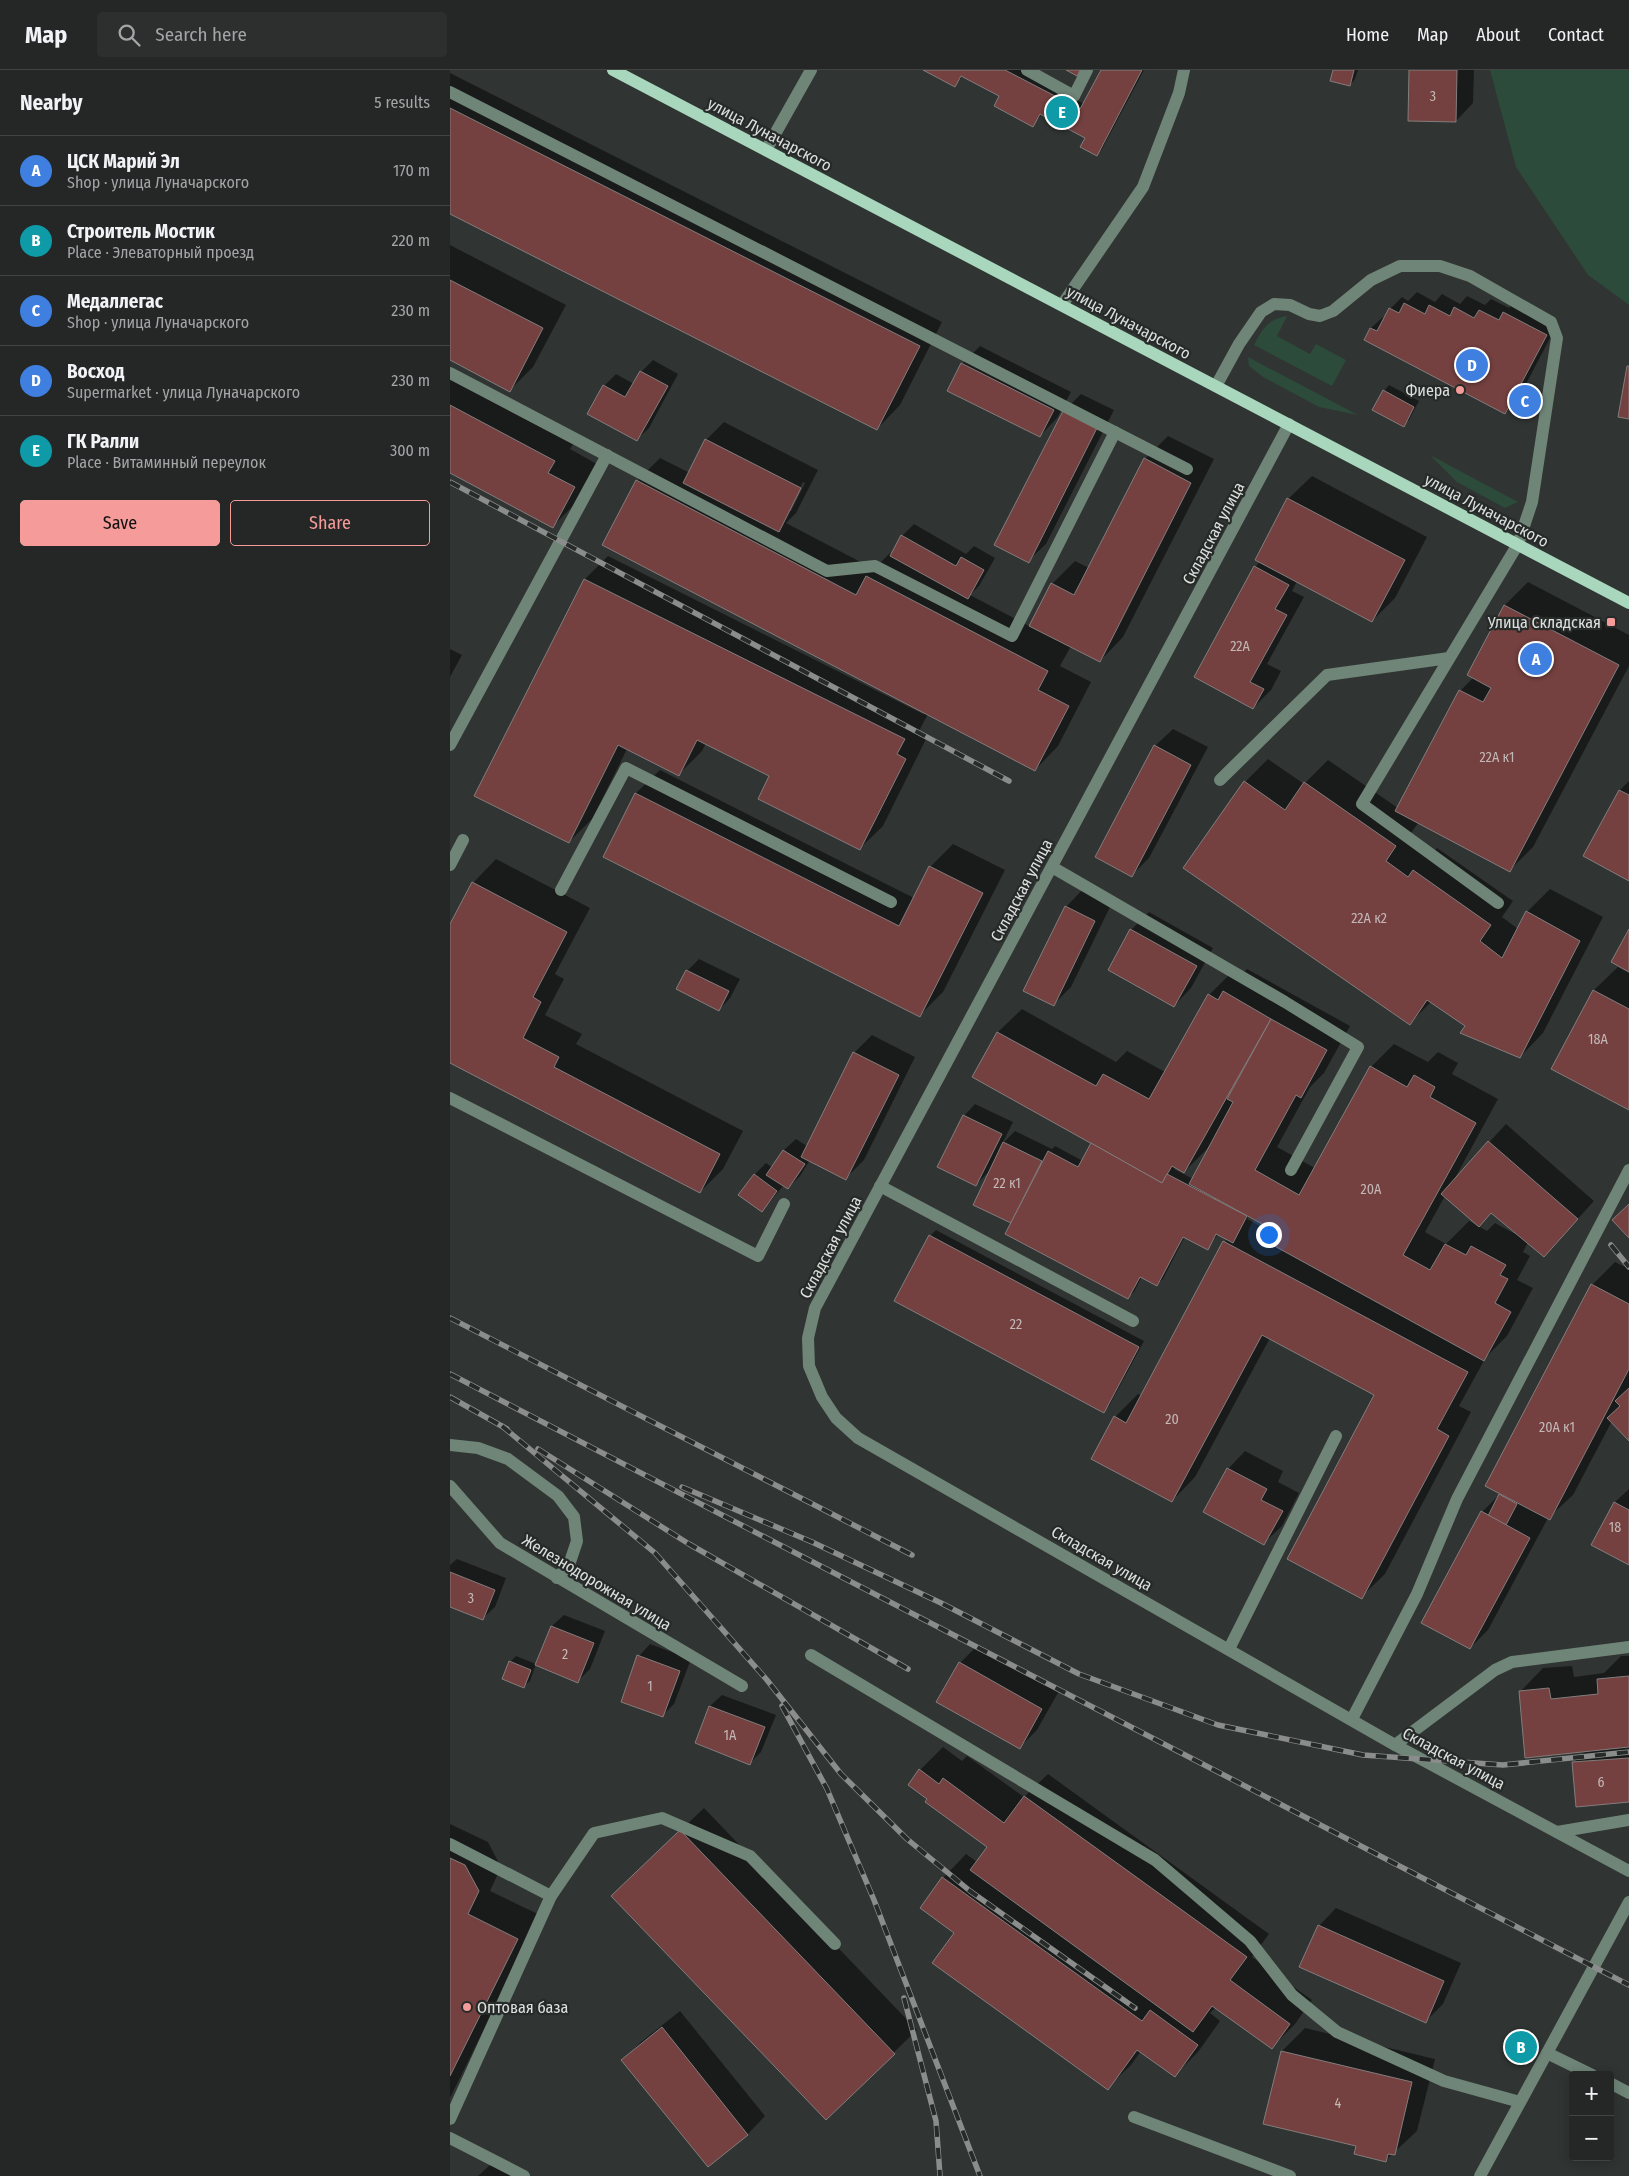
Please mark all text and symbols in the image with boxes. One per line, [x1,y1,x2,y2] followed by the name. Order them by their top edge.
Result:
[97,12,447,57] search box
[25,21,67,49] text: Map
[115,21,143,49] icon: search
[155,23,247,46] text: Search here
[1346,24,1389,46] text: Home
[1417,24,1448,46] text: Map
[1476,24,1520,46] text: About
[1548,24,1604,46] text: Contact
[1430,88,1436,105] house number: 3
[20,90,82,116] text: Nearby
[374,93,430,112] text: 5 results
[1046,93,1078,131] pin: E
[704,94,835,175] street label: улица Луначарского
[67,150,180,173] text: ЦСК Марий Эл
[32,161,40,180] text: A
[393,161,430,180] text: 170 m
[67,173,249,192] text: Shop · улица Луначарского
[67,220,215,243] text: Строитель Мостик
[32,231,40,250] text: B
[391,231,430,250] text: 220 m
[67,243,254,262] text: Place · Элеваторный проезд
[1063,282,1194,363] street label: улица Луначарского
[67,290,163,313] text: Медаллегас
[32,301,40,320] text: C
[391,301,430,320] text: 230 m
[67,313,249,332] text: Shop · улица Луначарского
[1456,346,1488,384] pin: D
[67,360,124,383] text: Восход
[31,371,41,390] text: D
[391,371,430,390] text: 230 m
[1406,381,1450,400] place label: Фиера
[1509,382,1541,420] pin: C
[67,383,300,402] text: Supermarket · улица Луначарского
[1454,384,1466,396] marker: Фиера
[67,430,139,453] text: ГК Ралли
[32,441,40,460] text: E
[390,441,430,460] text: 300 m
[67,453,266,472] text: Place · Витаминный переулок
[1421,470,1552,551] street label: улица Луначарского
[1178,479,1248,588] street label: Складская улица
[20,500,220,546] button: Save
[230,500,430,546] button: Share
[1487,613,1601,632] place label: Улица Складская
[1605,616,1617,628] marker: Улица Складская
[1230,638,1250,655] house number: 22А
[1520,640,1552,678] pin: A
[1480,749,1514,766] house number: 22А к1
[986,836,1056,945] street label: Складская улица
[1351,910,1387,927] house number: 22А к2
[1588,1031,1609,1048] house number: 18А
[993,1175,1021,1192] house number: 22 к1
[1361,1181,1382,1198] house number: 20А
[795,1193,865,1302] street label: Складская улица
[1256,1222,1282,1248] your location
[1010,1316,1022,1333] house number: 22
[1165,1411,1179,1428] house number: 20
[1539,1419,1575,1436] house number: 20А к1
[1609,1519,1621,1536] house number: 18
[1048,1522,1156,1595] street label: Складская улица
[519,1530,675,1635] street label: Железнодорожная улица
[468,1590,474,1607] house number: 3
[562,1646,568,1663] house number: 2
[647,1678,653,1695] house number: 1
[1399,1723,1508,1793] street label: Складская улица
[724,1727,737,1744] house number: 1А
[1598,1774,1605,1791] house number: 6
[477,1998,568,2017] place label: Оптовая база
[461,2001,473,2013] marker: Оптовая база
[1505,2028,1537,2066] pin: B
[1569,2071,1614,2161] map controls
[1569,2071,1614,2116] button: +
[1335,2095,1342,2112] house number: 4
[1569,2116,1614,2161] button: −

